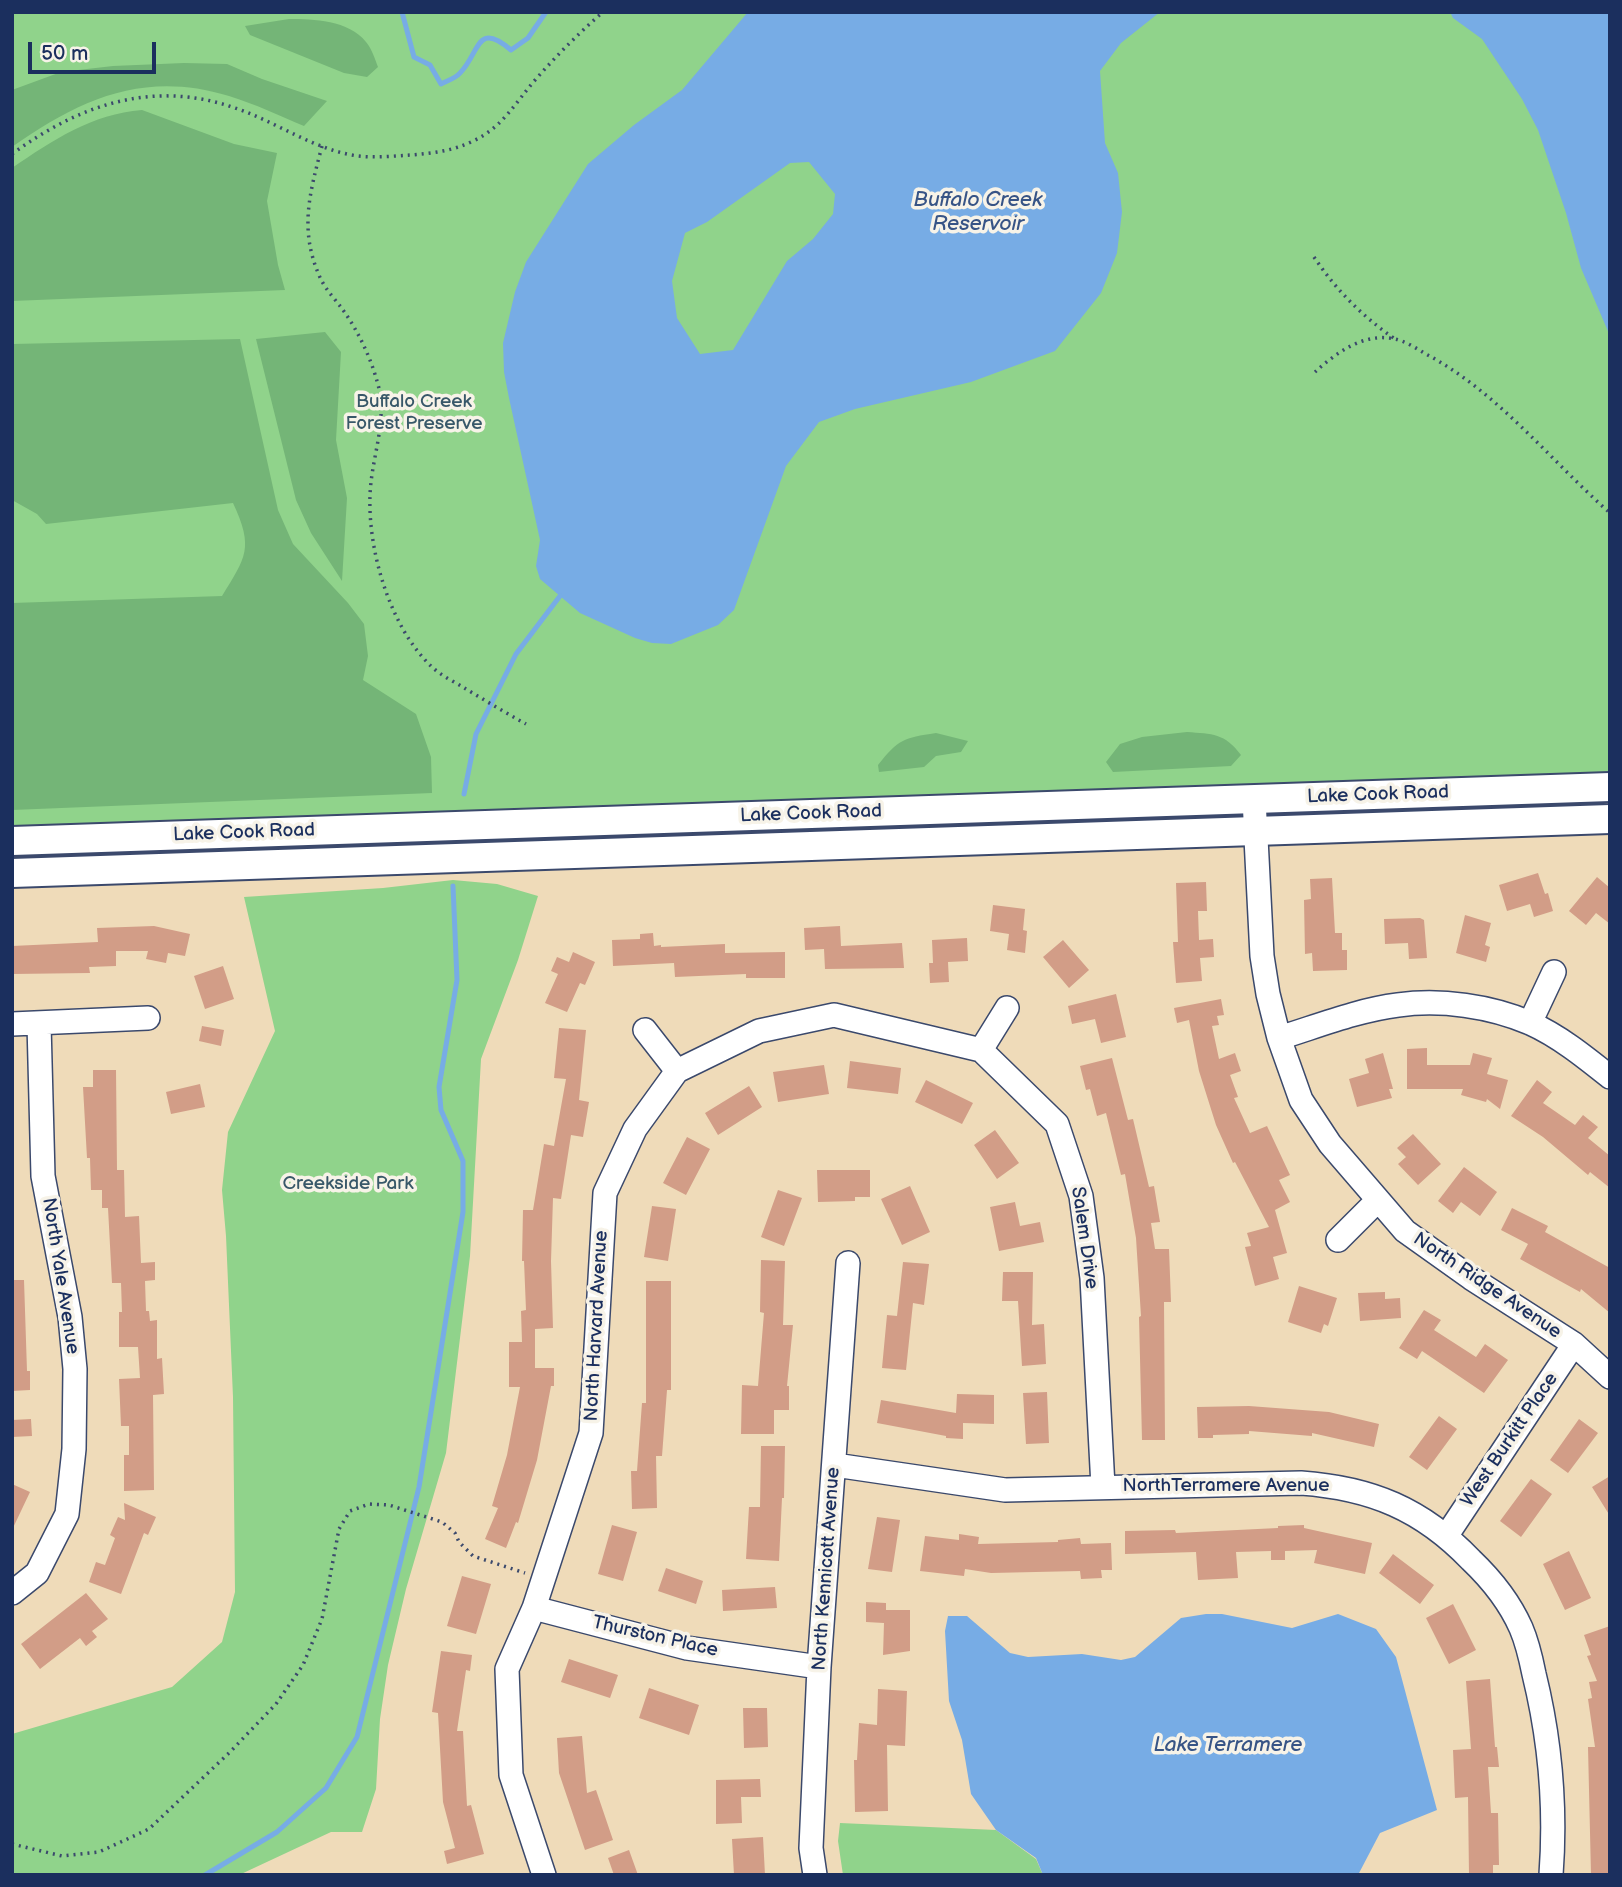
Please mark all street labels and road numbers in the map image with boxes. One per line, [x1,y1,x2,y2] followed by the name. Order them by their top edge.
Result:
[1307,781,1449,809] street label: Lake Cook Road
[740,800,882,828] street label: Lake Cook Road
[173,819,315,847] street label: Lake Cook Road
[1066,1185,1102,1291] street label: Salem Drive
[36,1196,84,1356] street label: North Yale Avenue
[1409,1228,1565,1344] street label: North Ridge Avenue
[581,1230,613,1422] street label: North Harvard Avenue
[1457,1369,1563,1511] street label: West Burkitt Place
[809,1466,845,1672] street label: North Kennicott Avenue
[1123,1475,1329,1497] street label: NorthTerramere Avenue
[590,1611,720,1663] street label: Thurston Place

